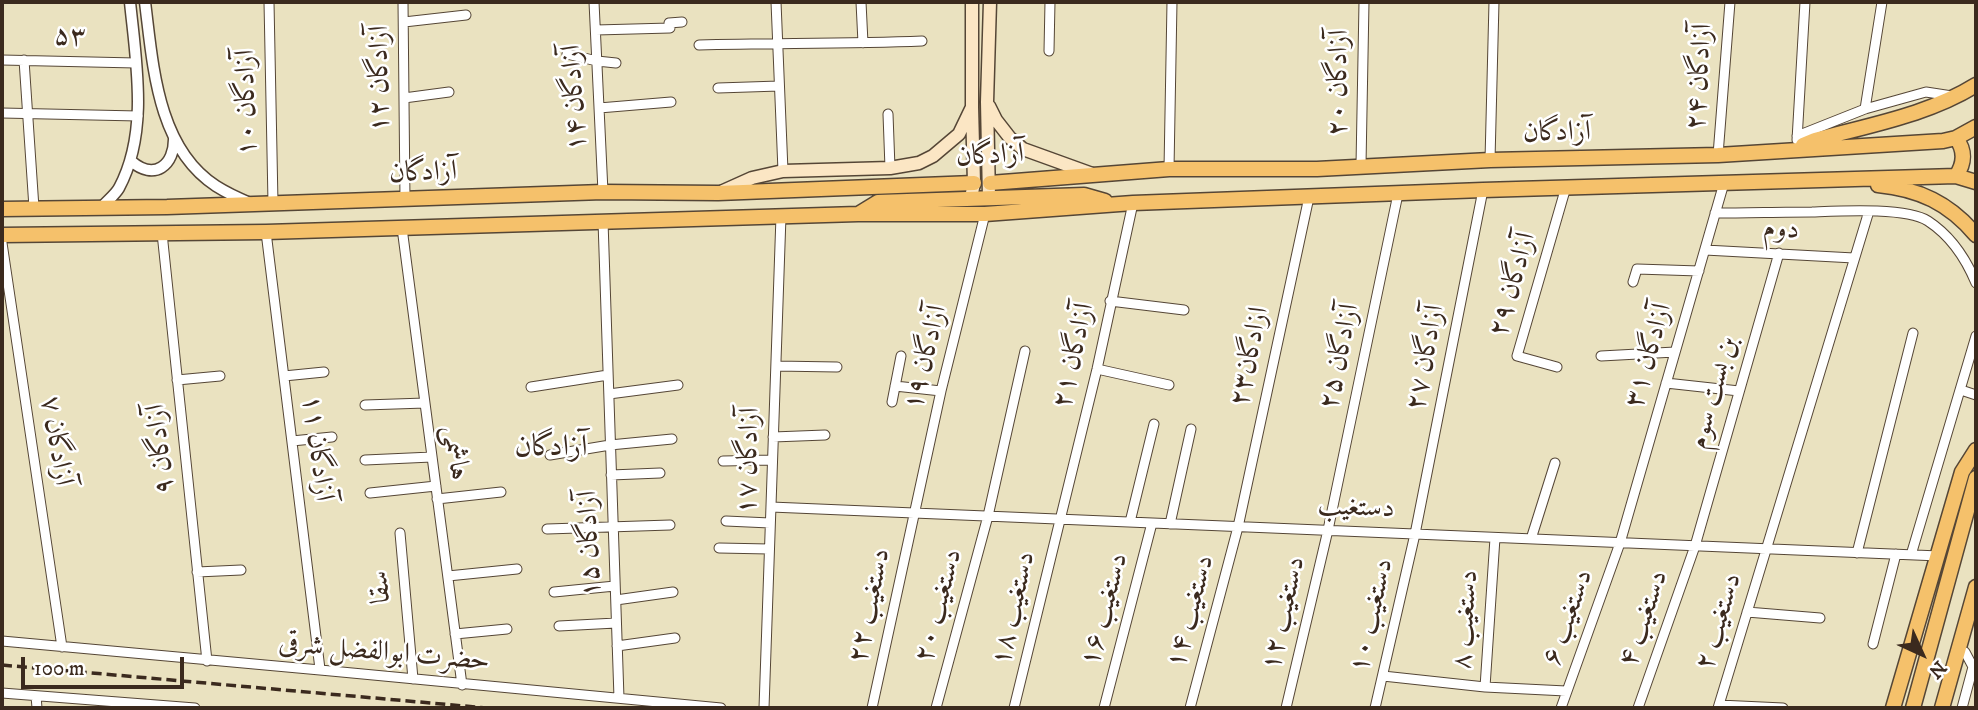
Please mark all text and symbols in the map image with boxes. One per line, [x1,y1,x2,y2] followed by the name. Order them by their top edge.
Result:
[53,21,87,55] street label: ۵۳
[1681,23,1721,131] street label: ۲۴ آزادگان
[364,26,398,132] street label: ۱۲ آزادگان
[1322,29,1358,137] street label: ۲۰ آزادگان
[556,44,596,152] street label: ۱۴ آزادگان
[230,49,266,157] street label: ۱۰ آزادگان
[1523,117,1591,151] street label: آزادگان
[955,138,1025,176] street label: آزادگان
[388,156,458,192] street label: آزادگان
[1762,213,1800,249] street label: دوم
[1483,229,1545,341] street label: ۲۹ آزادگان
[1047,300,1103,412] street label: ۲۱ آزادگان
[1619,300,1681,412] street label: ۳۱ آزادگان
[1313,301,1369,413] street label: ۲۵ آزادگان
[898,302,956,414] street label: ۱۹ آزادگان
[1400,302,1454,414] street label: ۲۷ آزادگان
[1224,304,1278,410] street label: ۲۳ازادگان
[1683,333,1747,453] street label: بن بست سوم
[293,393,339,503] street label: ۱۱ آزادگان
[31,394,79,488] street label: ۷ آزادگان
[141,402,183,496] street label: ۹ آزادگان
[731,407,769,515] street label: ۱۷ آزادگان
[434,423,474,483] street label: هاشمی
[514,431,588,467] district label: آزادگان
[572,490,610,598] street label: ۱۵ آزادگان
[1317,491,1395,527] street label: دستغیب
[843,546,899,666] street label: دستغیب ۲۲
[909,546,971,666] street label: دستغیب ۲۰
[986,549,1044,669] street label: دستغیب ۱۸
[1075,550,1137,670] street label: دستغیب ۱۶
[1161,552,1223,672] street label: دستغیب ۱۴
[1256,554,1314,674] street label: دستغیب ۱۲
[1344,556,1402,676] street label: دستغیب ۱۰
[1536,565,1602,671] street label: دستغیب ۶
[1613,566,1677,672] street label: دستغیب ۴
[364,569,400,605] street label: سقا
[1447,569,1487,671] street label: دستغیب ۸
[1689,570,1751,674] street label: دستغیب ۲
[1887,619,1957,689] north arrow
[277,628,491,680] street label: حضرت ابوالفضل شرقی
[24,644,187,688] scale bar
[34,656,85,682] text: 100 m
[1924,656,1951,683] text: N

